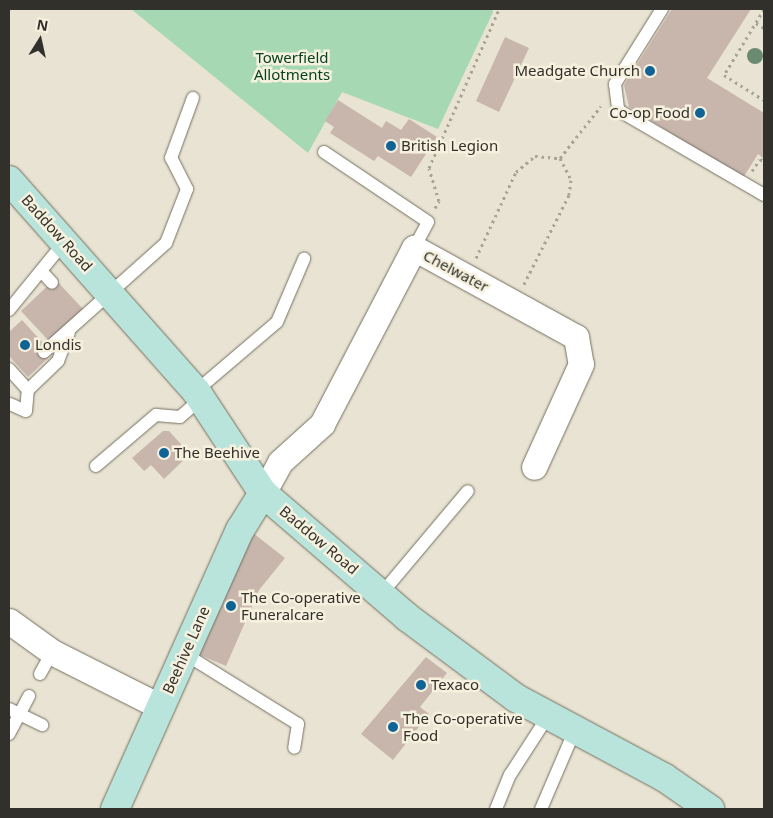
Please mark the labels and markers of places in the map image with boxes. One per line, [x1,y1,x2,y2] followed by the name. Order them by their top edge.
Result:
[514,62,640,80] place label: Meadgate Church
[644,65,656,77] marker: Meadgate Church
[609,104,690,122] place label: Co-op Food
[694,107,706,119] marker: Co-op Food
[401,137,498,155] place label: British Legion
[385,140,397,152] marker: British Legion
[35,336,81,354] place label: Londis
[19,339,31,351] marker: Londis
[174,444,260,462] place label: The Beehive
[158,447,170,459] marker: The Beehive
[241,588,361,623] place label: The Co-operative Funeralcare
[225,600,237,612] marker: The Co-operative Funeralcare
[431,676,479,694] place label: Texaco
[415,679,427,691] marker: Texaco
[403,709,523,744] place label: The Co-operative Food
[387,721,399,733] marker: The Co-operative Food

